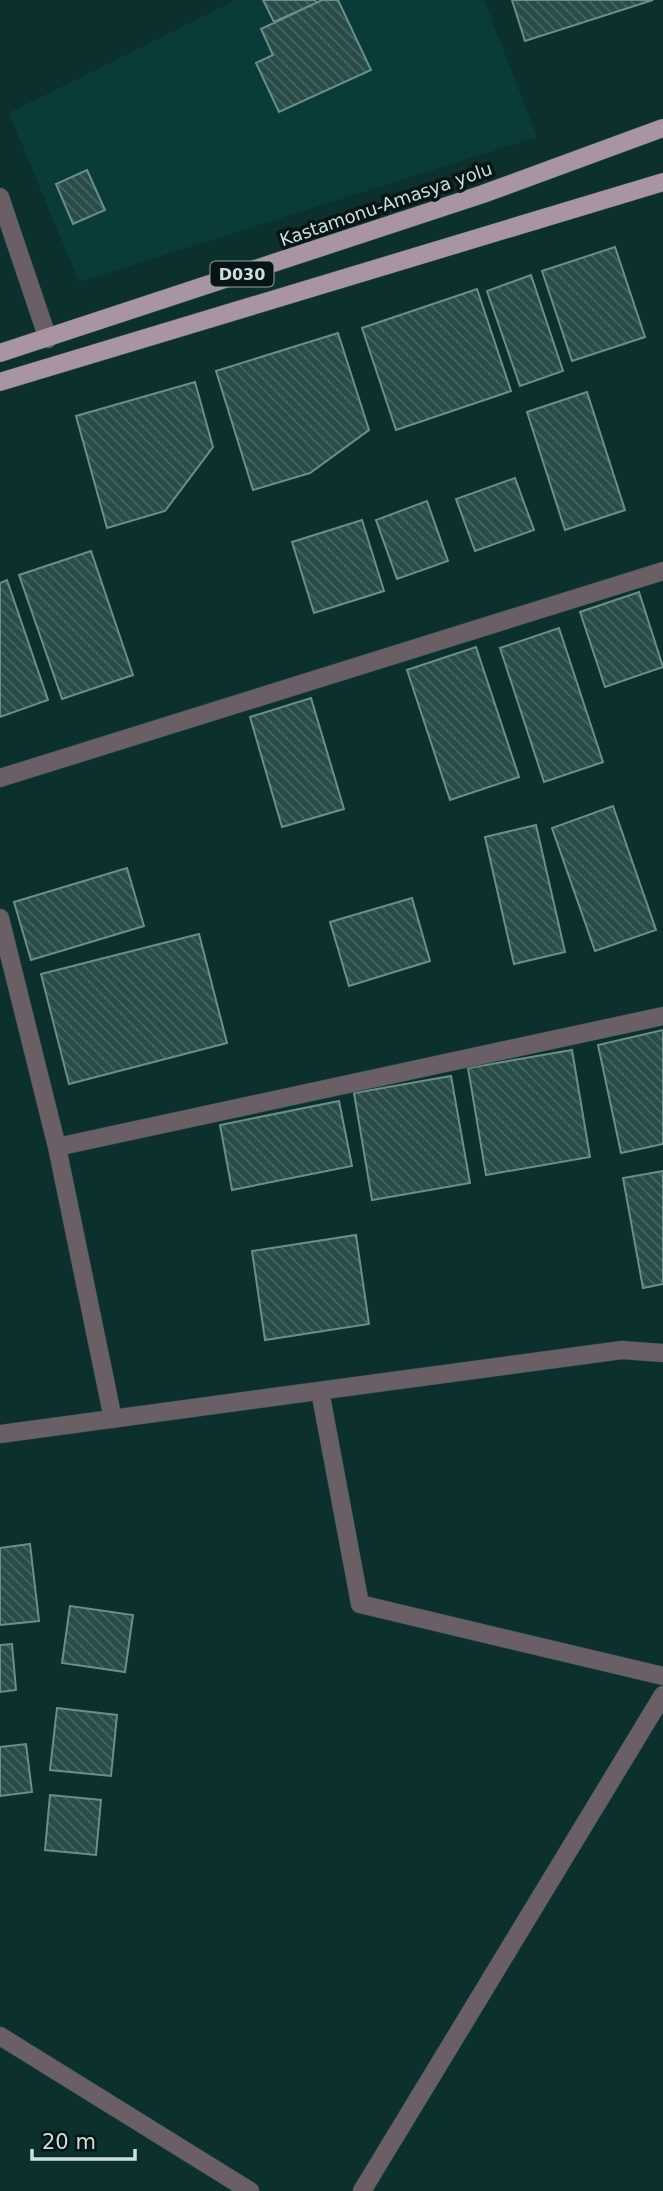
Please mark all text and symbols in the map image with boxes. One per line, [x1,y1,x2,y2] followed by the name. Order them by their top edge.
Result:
[277,158,495,250] street label: Kastamonu-Amasya yolu
[210,262,274,286] road number: D030
[32,2118,135,2162] scale bar
[42,2130,96,2154] text: 20 m

